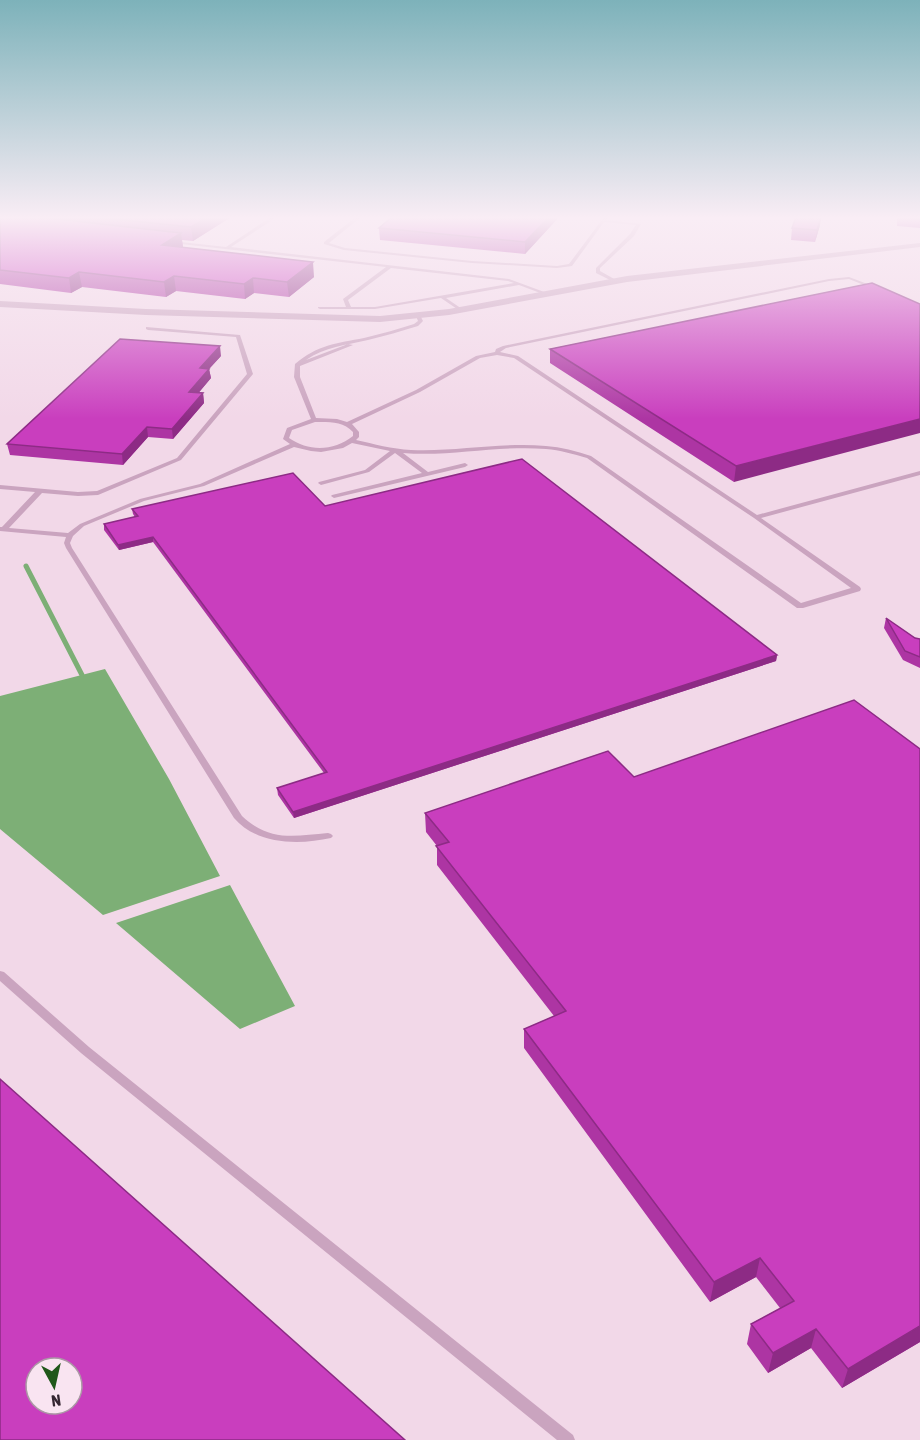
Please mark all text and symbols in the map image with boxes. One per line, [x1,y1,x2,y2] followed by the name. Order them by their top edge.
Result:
[24,1356,84,1416] north arrow
[50,1391,62,1410] text: N

